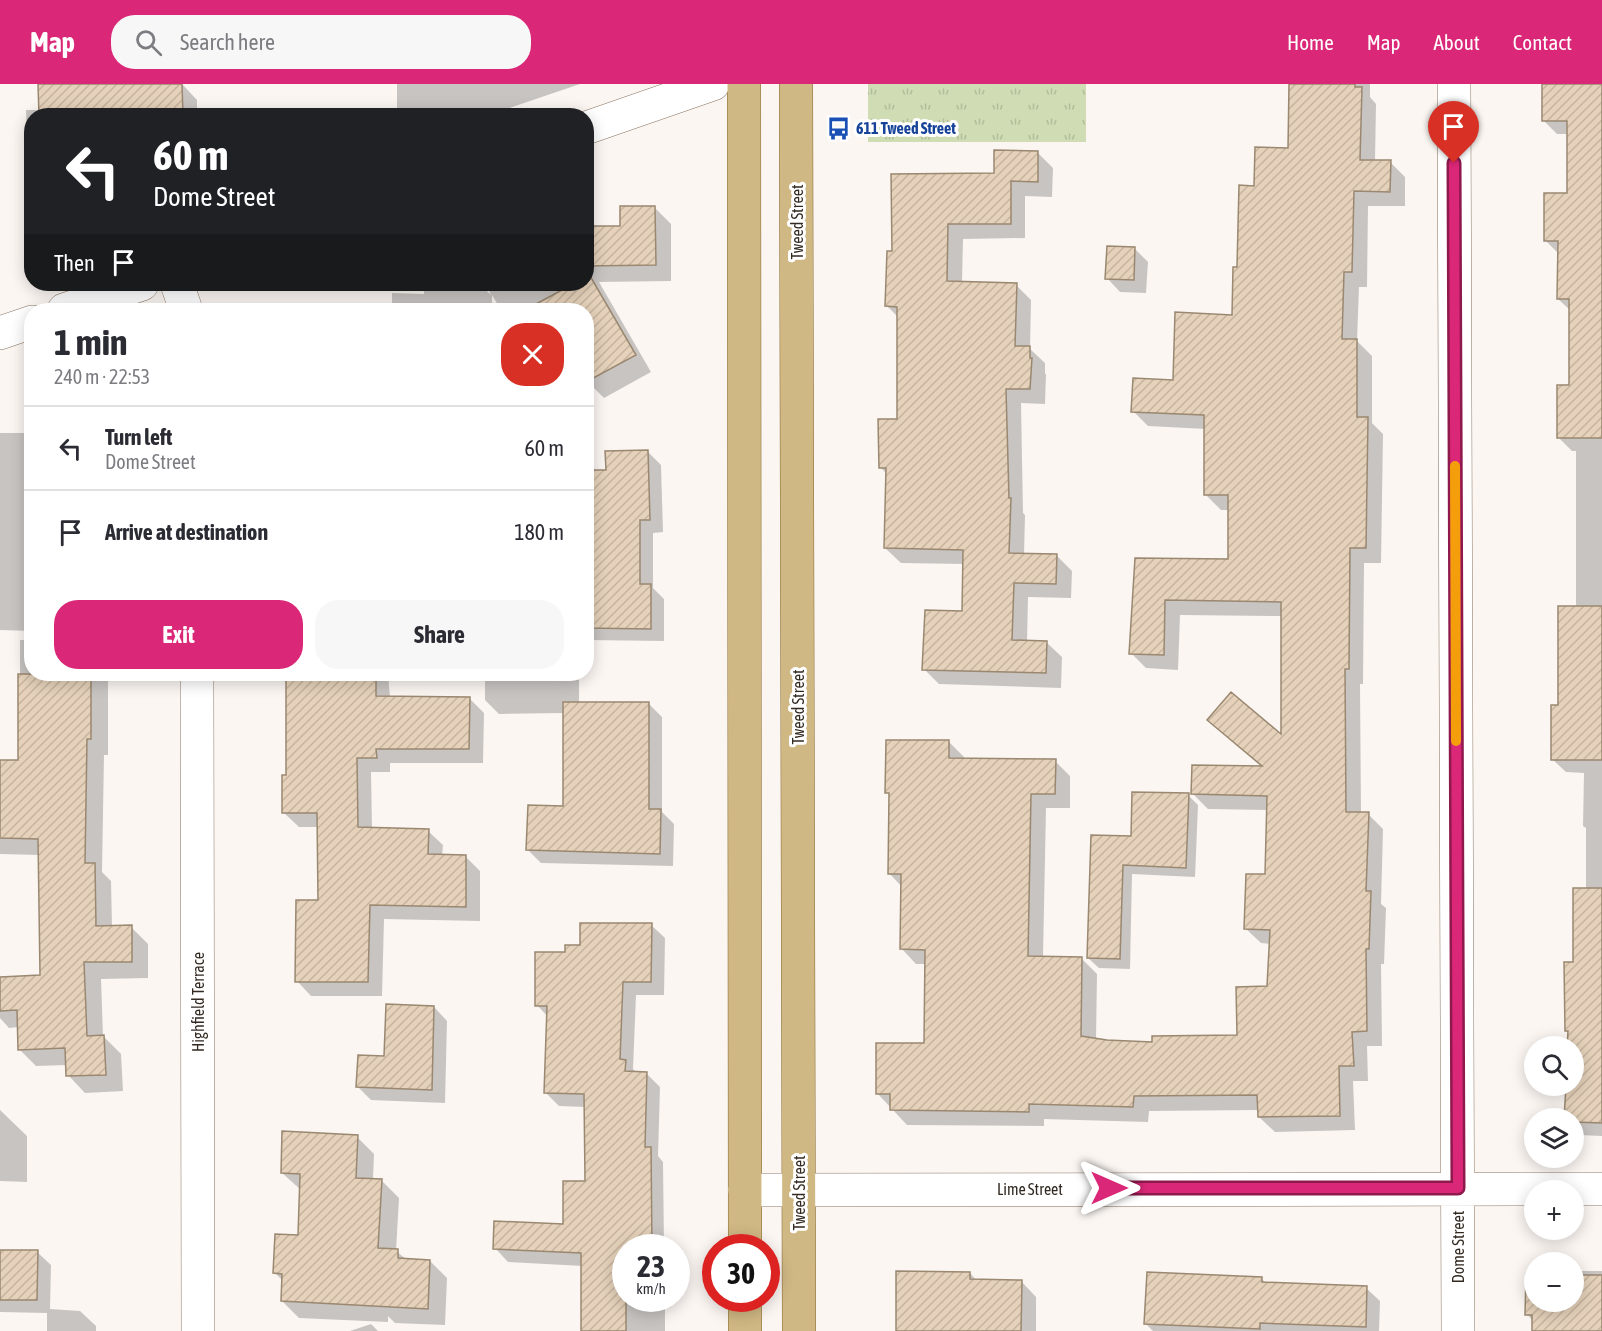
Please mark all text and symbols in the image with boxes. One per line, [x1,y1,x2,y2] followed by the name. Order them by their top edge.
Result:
[111,15,531,69] search box
[30,26,75,58] text: Map
[132,26,165,59] icon: search
[180,29,275,55] text: Search here
[1287,30,1334,54] text: Home
[1367,30,1401,54] text: Map
[1434,30,1480,54] text: About
[1513,30,1572,54] text: Contact
[1428,101,1479,163] pin
[1437,110,1470,143] icon: arrive
[825,115,851,141] bus stop icon: 611 Tweed Street
[856,119,956,137] place label: 611 Tweed Street
[153,131,228,179] text: 60 m
[54,132,132,210] icon: left
[153,181,275,212] text: Dome Street
[788,184,806,260] street label: Tweed Street
[107,246,140,279] icon: arrive
[54,250,95,276] text: Then
[54,321,128,363] text: 1 min
[501,323,564,386] button: close
[54,365,150,388] text: 240 m · 22:53
[105,424,172,450] text: Turn left
[54,432,87,465] icon: left
[524,435,564,461] text: 60 m
[105,450,196,473] text: Dome Street
[54,516,87,549] icon: arrive
[105,519,268,545] text: Arrive at destination
[514,519,564,545] text: 180 m
[54,600,303,669] button: Exit
[315,600,564,669] button: Share
[789,669,807,745] street label: Tweed Street
[189,952,208,1052] street label: Highfield Terrace
[1524,1036,1584,1312] map controls
[1524,1036,1584,1096] button: search
[1524,1108,1584,1168] button: layers
[790,1155,808,1231] street label: Tweed Street
[1077,1156,1141,1220] position arrow
[997,1180,1063,1198] street label: Lime Street
[1524,1180,1584,1240] button: +
[1449,1210,1467,1283] street label: Dome Street
[702,1234,780,1312] speed limit sign: 30
[637,1249,665,1283] text: 23
[1524,1252,1584,1312] button: −
[636,1280,666,1297] text: km/h

